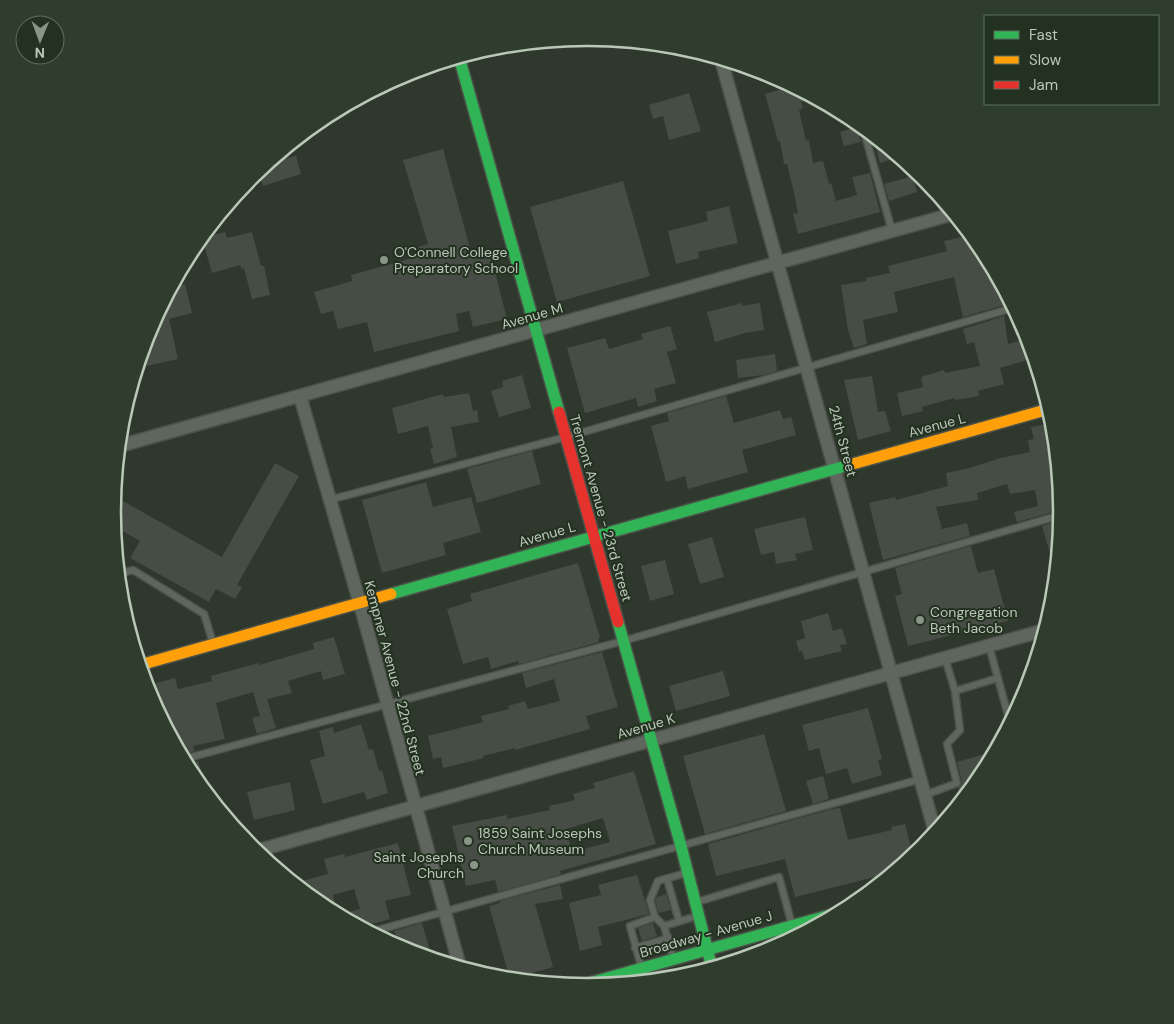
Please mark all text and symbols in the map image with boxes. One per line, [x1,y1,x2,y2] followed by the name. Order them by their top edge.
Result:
[15,15,65,65] north arrow
[984,15,1159,105] legend
[1029,25,1058,45] text: Fast
[35,44,45,62] text: N
[1029,50,1062,70] text: Slow
[1029,75,1058,95] text: Jam
[394,243,518,277] place label: O'Connell College Preparatory School
[378,254,390,266] marker: O'Connell College Preparatory School
[499,299,565,333] street label: Avenue M
[825,403,861,479] street label: 24th Street
[906,409,968,441] street label: Avenue L
[566,412,636,604] street label: Tremont Avenue - 23rd Street
[516,517,578,551] street label: Avenue L
[360,579,430,777] street label: Kempner Avenue - 22nd Street
[930,603,1017,637] place label: Congregation Beth Jacob
[914,614,926,626] marker: Congregation Beth Jacob
[615,709,677,743] street label: Avenue K
[478,824,602,858] place label: 1859 Saint Josephs Church Museum
[462,835,474,847] marker: 1859 Saint Josephs Church Museum
[374,848,464,882] place label: Saint Josephs Church
[468,859,480,871] marker: Saint Josephs Church
[638,906,774,962] street label: Broadway - Avenue J

